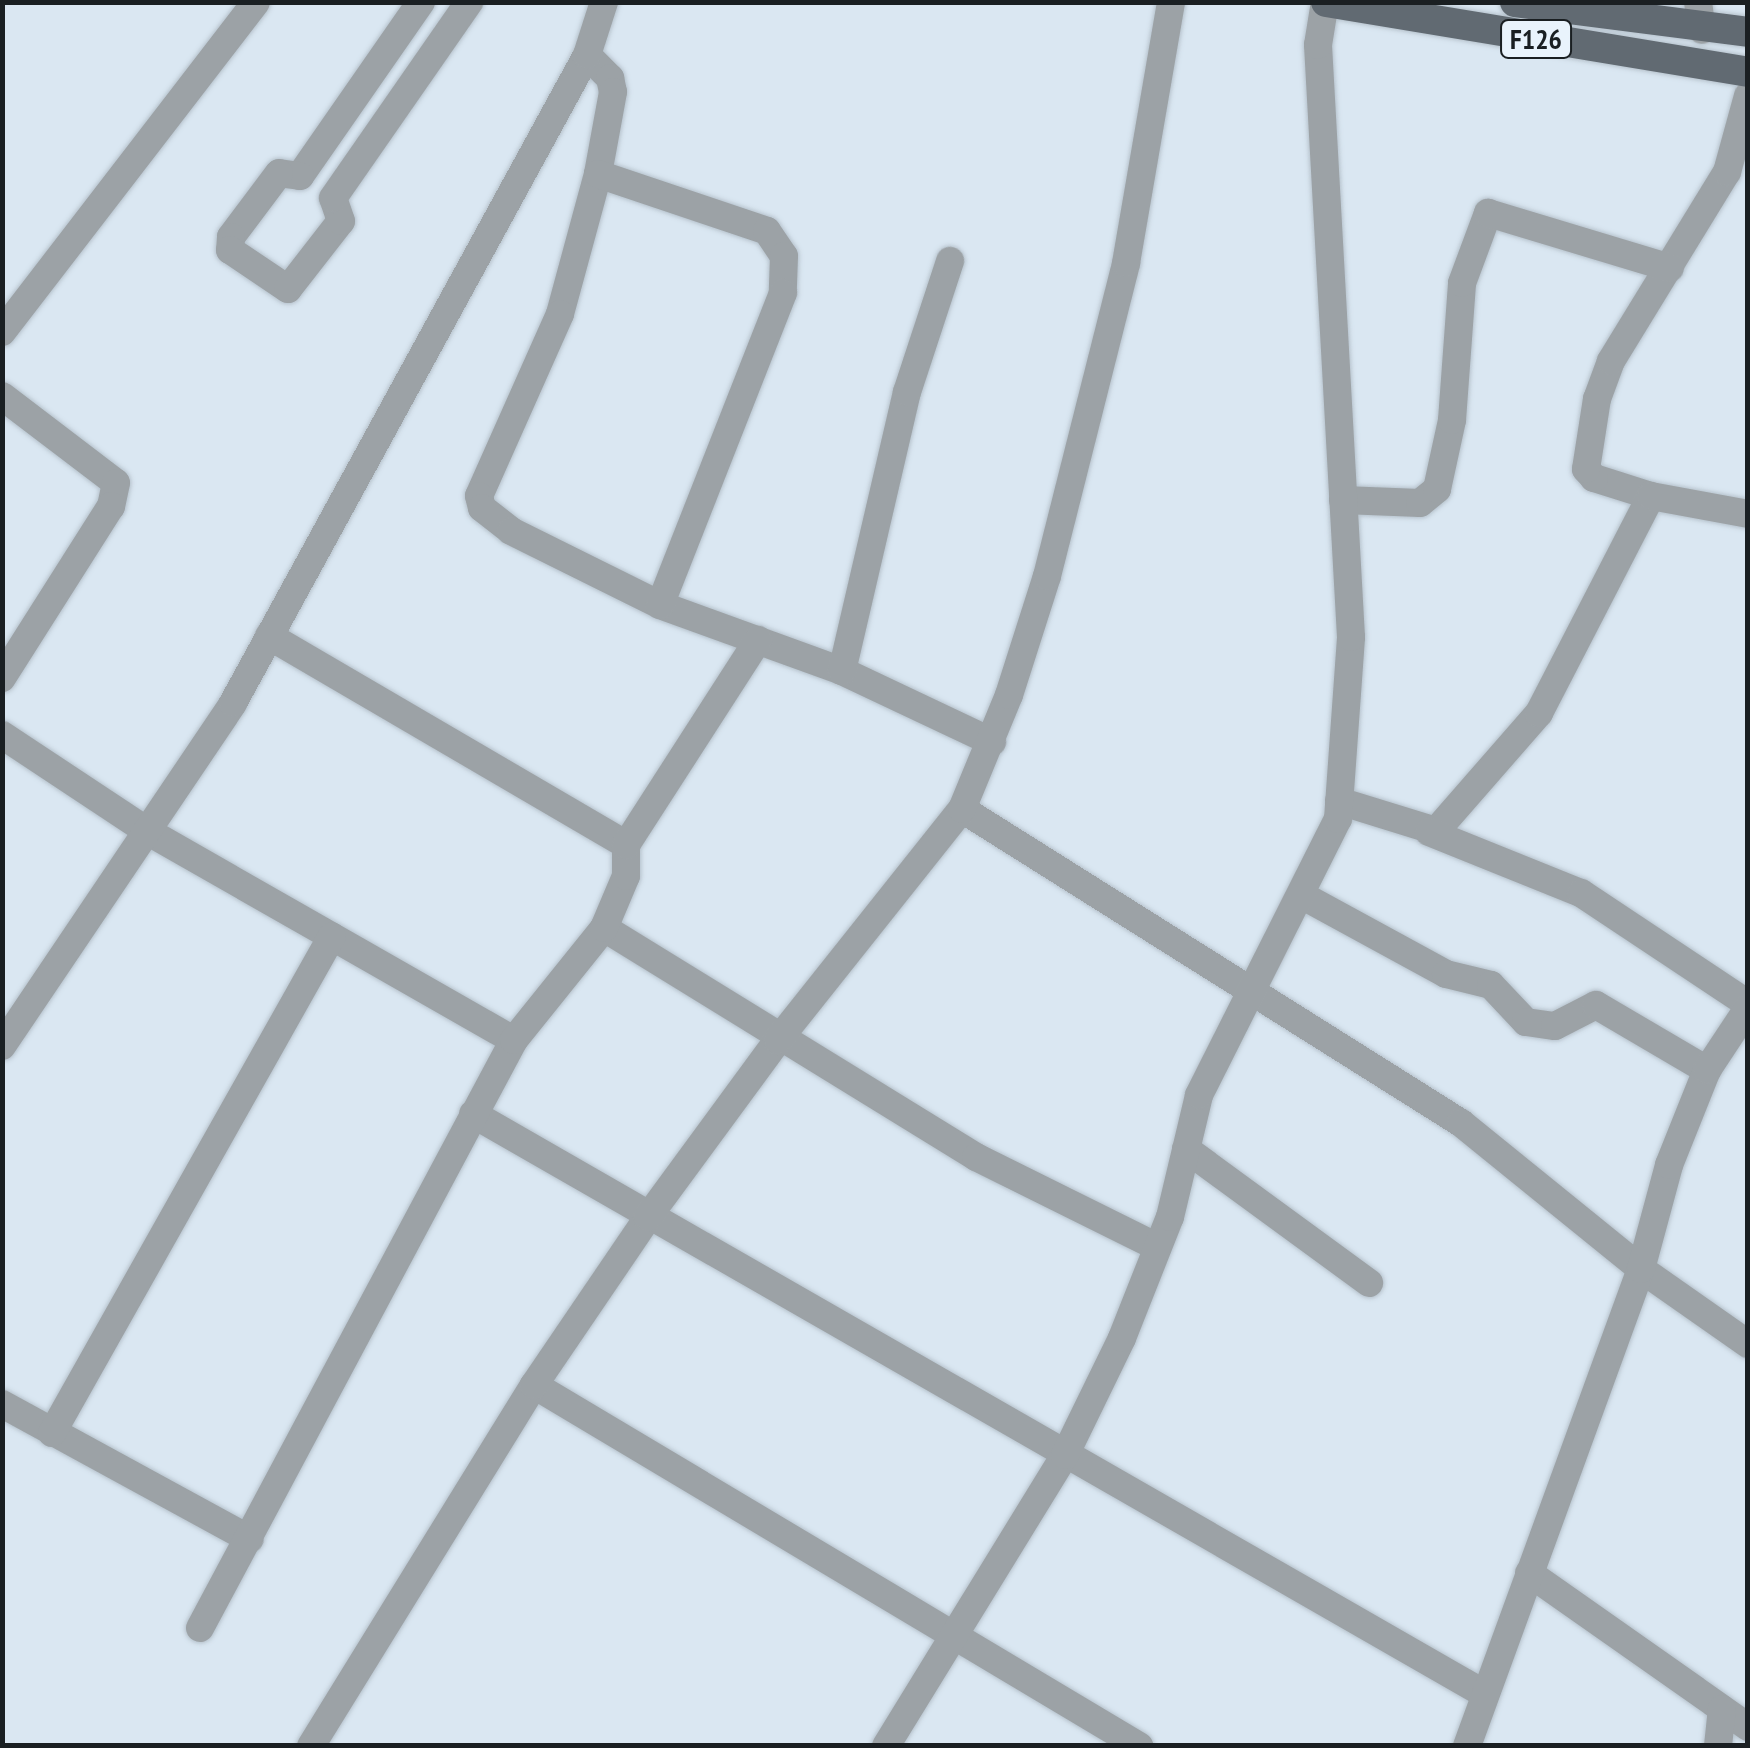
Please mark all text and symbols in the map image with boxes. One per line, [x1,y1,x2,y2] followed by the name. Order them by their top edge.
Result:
[1498,16,1574,62] road number: F126

